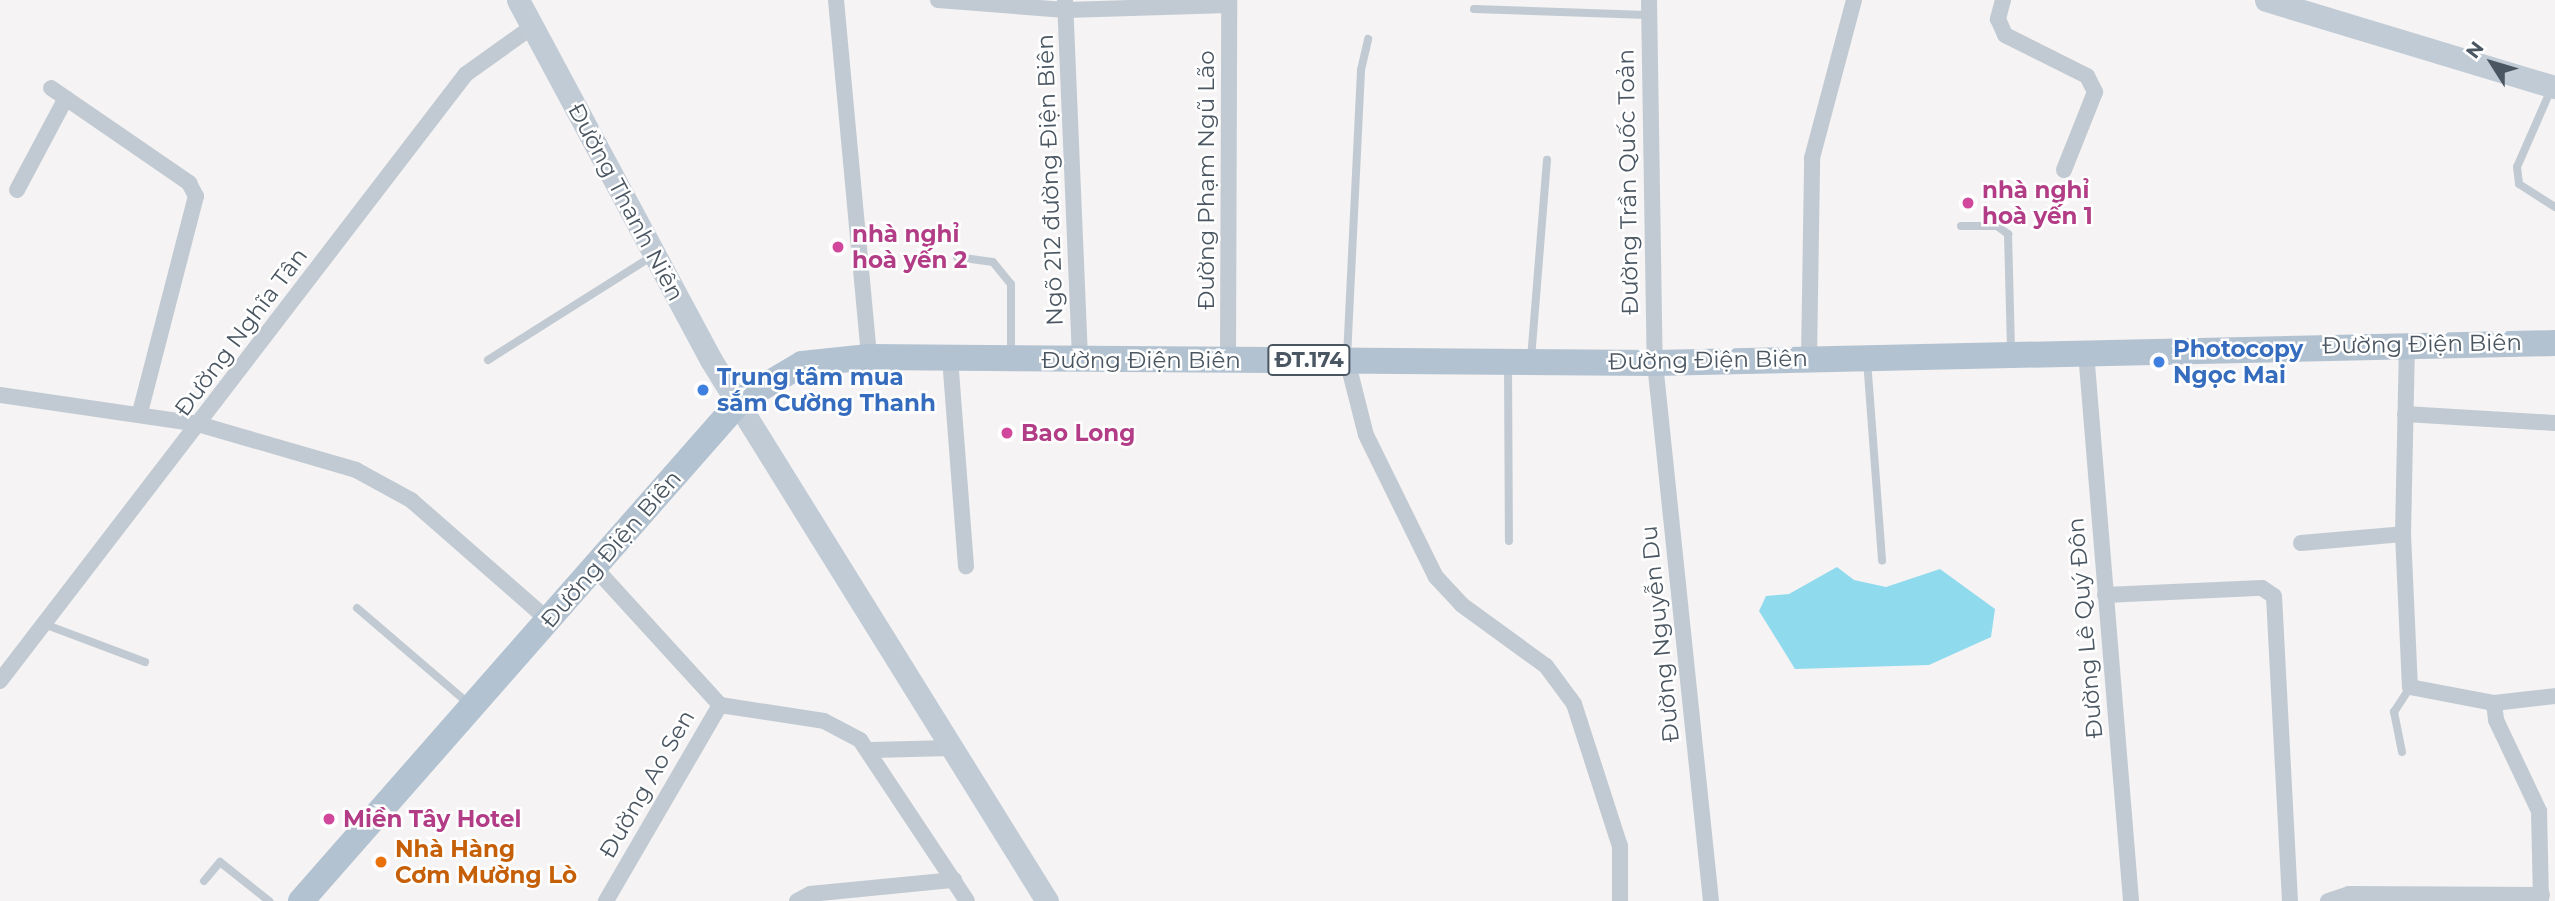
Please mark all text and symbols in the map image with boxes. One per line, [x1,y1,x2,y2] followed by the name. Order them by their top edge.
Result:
[2457,28,2527,98] north arrow
[1031,34,1069,326] street label: Ngõ 212 đường Điện Biên
[2461,37,2489,63] text: N
[1612,49,1644,315] street label: Đường Trần Quốc Toản
[1192,50,1220,310] street label: Đường Phạm Ngũ Lão
[562,99,690,305] street label: Đường Thanh Niên
[1982,176,2093,230] place label: nhà nghỉ hoà yến 1
[1960,195,1976,211] marker: nhà nghỉ hoà yến 1
[852,220,967,274] place label: nhà nghỉ hoà yến 2
[830,239,846,255] marker: nhà nghỉ hoà yến 2
[169,242,313,422] street label: Đường Nghĩa Tân
[2322,328,2522,360] street label: Đường Điện Biên
[2173,335,2303,389] place label: Photocopy Ngọc Mai
[1267,342,1351,378] road number: ĐT.174
[1608,344,1808,376] street label: Đường Điện Biên
[1041,346,1241,374] street label: Đường Điện Biên
[2151,354,2167,370] marker: Photocopy Ngọc Mai
[717,363,936,417] place label: Trung tâm mua sắm Cường Thanh
[695,382,711,398] marker: Trung tâm mua sắm Cường Thanh
[1021,419,1135,447] place label: Bao Long
[999,425,1015,441] marker: Bao Long
[535,465,687,633] street label: Đường Điện Biên
[2062,516,2108,740] street label: Đường Lê Quý Đôn
[1635,524,1685,744] street label: Đường Nguyễn Du
[593,705,701,863] street label: Đường Ao Sen
[343,805,521,833] place label: Miền Tây Hotel
[321,811,337,827] marker: Miền Tây Hotel
[395,835,577,889] place label: Nhà Hàng Cơm Mường Lò
[373,854,389,870] marker: Nhà Hàng Cơm Mường Lò

